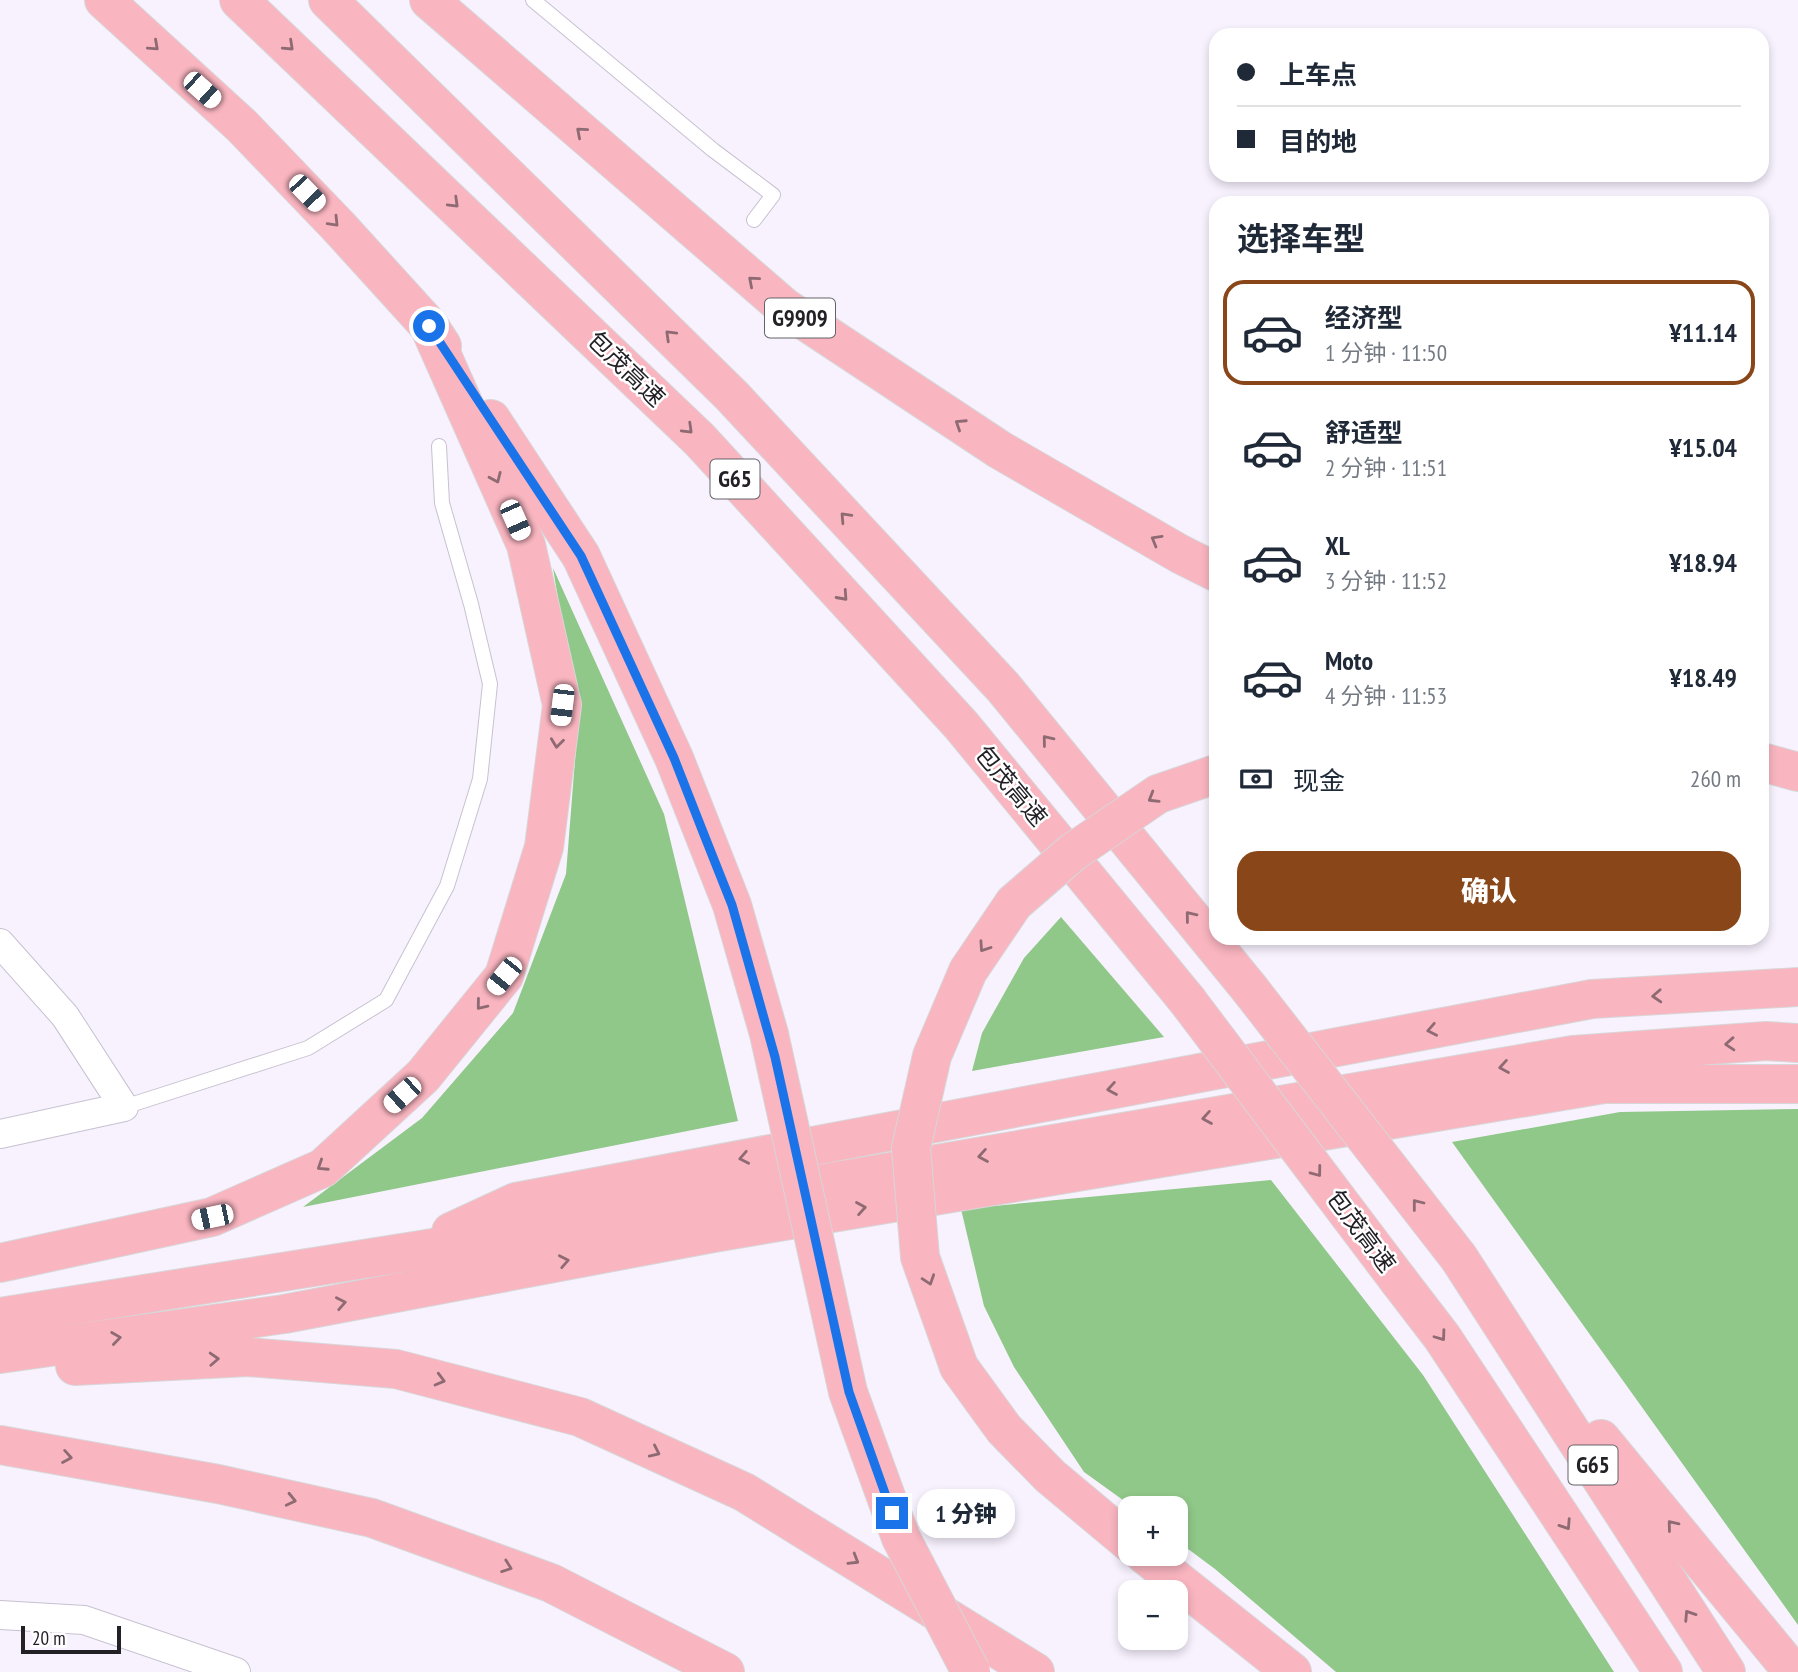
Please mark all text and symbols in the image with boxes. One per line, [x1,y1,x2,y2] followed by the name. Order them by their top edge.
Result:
[146,38,159,50] one-way arrow
[281,38,294,51] one-way arrow
[1279,58,1357,91] text: 上车点
[180,68,225,112] car
[1279,125,1357,158] text: 目的地
[577,128,590,140] one-way arrow
[285,171,330,215] car
[446,195,459,208] one-way arrow
[326,214,339,227] one-way arrow
[1237,217,1365,259] text: 选择车型
[749,277,762,289] one-way arrow
[765,298,835,338] road number: G9909
[1241,301,1304,364] icon: car
[1325,301,1403,334] text: 经济型
[413,310,445,342] route start
[1669,316,1737,349] text: ¥11.14
[581,324,672,413] street label: 包茂高速
[666,331,679,344] one-way arrow
[1325,338,1447,367] text: 1 分钟 · 11:50
[1241,416,1304,479] icon: car
[1325,416,1403,449] text: 舒适型
[955,419,968,432] one-way arrow
[680,420,693,433] one-way arrow
[1669,431,1737,464] text: ¥15.04
[1325,453,1447,482] text: 2 分钟 · 11:51
[710,460,760,499] road number: G65
[488,470,502,483] one-way arrow
[497,497,534,543] car
[840,512,853,525] one-way arrow
[1325,529,1350,562] text: XL
[1241,531,1304,594] icon: car
[1150,535,1163,548] one-way arrow
[1669,546,1737,579] text: ¥18.94
[1325,566,1447,595] text: 3 分钟 · 11:52
[834,588,847,601] one-way arrow
[1325,644,1373,677] text: Moto
[1241,646,1304,709] icon: car
[1669,661,1737,694] text: ¥18.49
[1325,681,1447,710] text: 4 分钟 · 11:53
[550,683,575,727] car
[1042,736,1055,748] one-way arrow
[550,738,565,749] one-way arrow
[969,739,1054,832] street label: 包茂高速
[1237,760,1275,798] icon: cash
[1293,764,1345,797] text: 现金
[1690,764,1741,793] text: 260 m
[1147,790,1160,803] one-way arrow
[1237,851,1741,931] button: 确认
[1186,912,1199,924] one-way arrow
[980,939,992,952] one-way arrow
[483,953,526,999] car
[1651,988,1662,1003] one-way arrow
[476,997,489,1009] one-way arrow
[1426,1021,1438,1036] one-way arrow
[1724,1036,1735,1051] one-way arrow
[1498,1059,1510,1074] one-way arrow
[380,1073,425,1117] car
[1106,1081,1118,1096] one-way arrow
[1201,1110,1213,1125] one-way arrow
[977,1148,989,1163] one-way arrow
[738,1150,750,1165] one-way arrow
[317,1158,330,1170] one-way arrow
[1308,1164,1321,1176] one-way arrow
[1320,1183,1403,1278] street label: 包茂高速
[1413,1199,1426,1212] one-way arrow
[855,1201,867,1216] one-way arrow
[190,1202,235,1232] car
[559,1254,570,1269] one-way arrow
[920,1274,934,1286] one-way arrow
[335,1296,347,1311] one-way arrow
[1433,1328,1445,1341] one-way arrow
[110,1330,122,1345] one-way arrow
[209,1351,220,1366] one-way arrow
[433,1372,445,1387] one-way arrow
[648,1444,660,1458] one-way arrow
[1568,1446,1618,1484] road number: G65
[61,1448,73,1463] one-way arrow
[917,1488,1015,1538] callout: 1 分钟
[284,1491,296,1506] one-way arrow
[1118,1496,1188,1650] map controls
[1118,1496,1188,1566] button: +
[876,1497,908,1529] route end
[935,1499,997,1528] text: 1 分钟
[1558,1517,1571,1530] one-way arrow
[1668,1520,1680,1533] one-way arrow
[847,1552,860,1565] one-way arrow
[501,1559,513,1573] one-way arrow
[1118,1580,1188,1650] button: −
[1684,1609,1697,1622] one-way arrow
[21,1623,121,1655] scale bar
[32,1626,66,1650] text: 20 m

